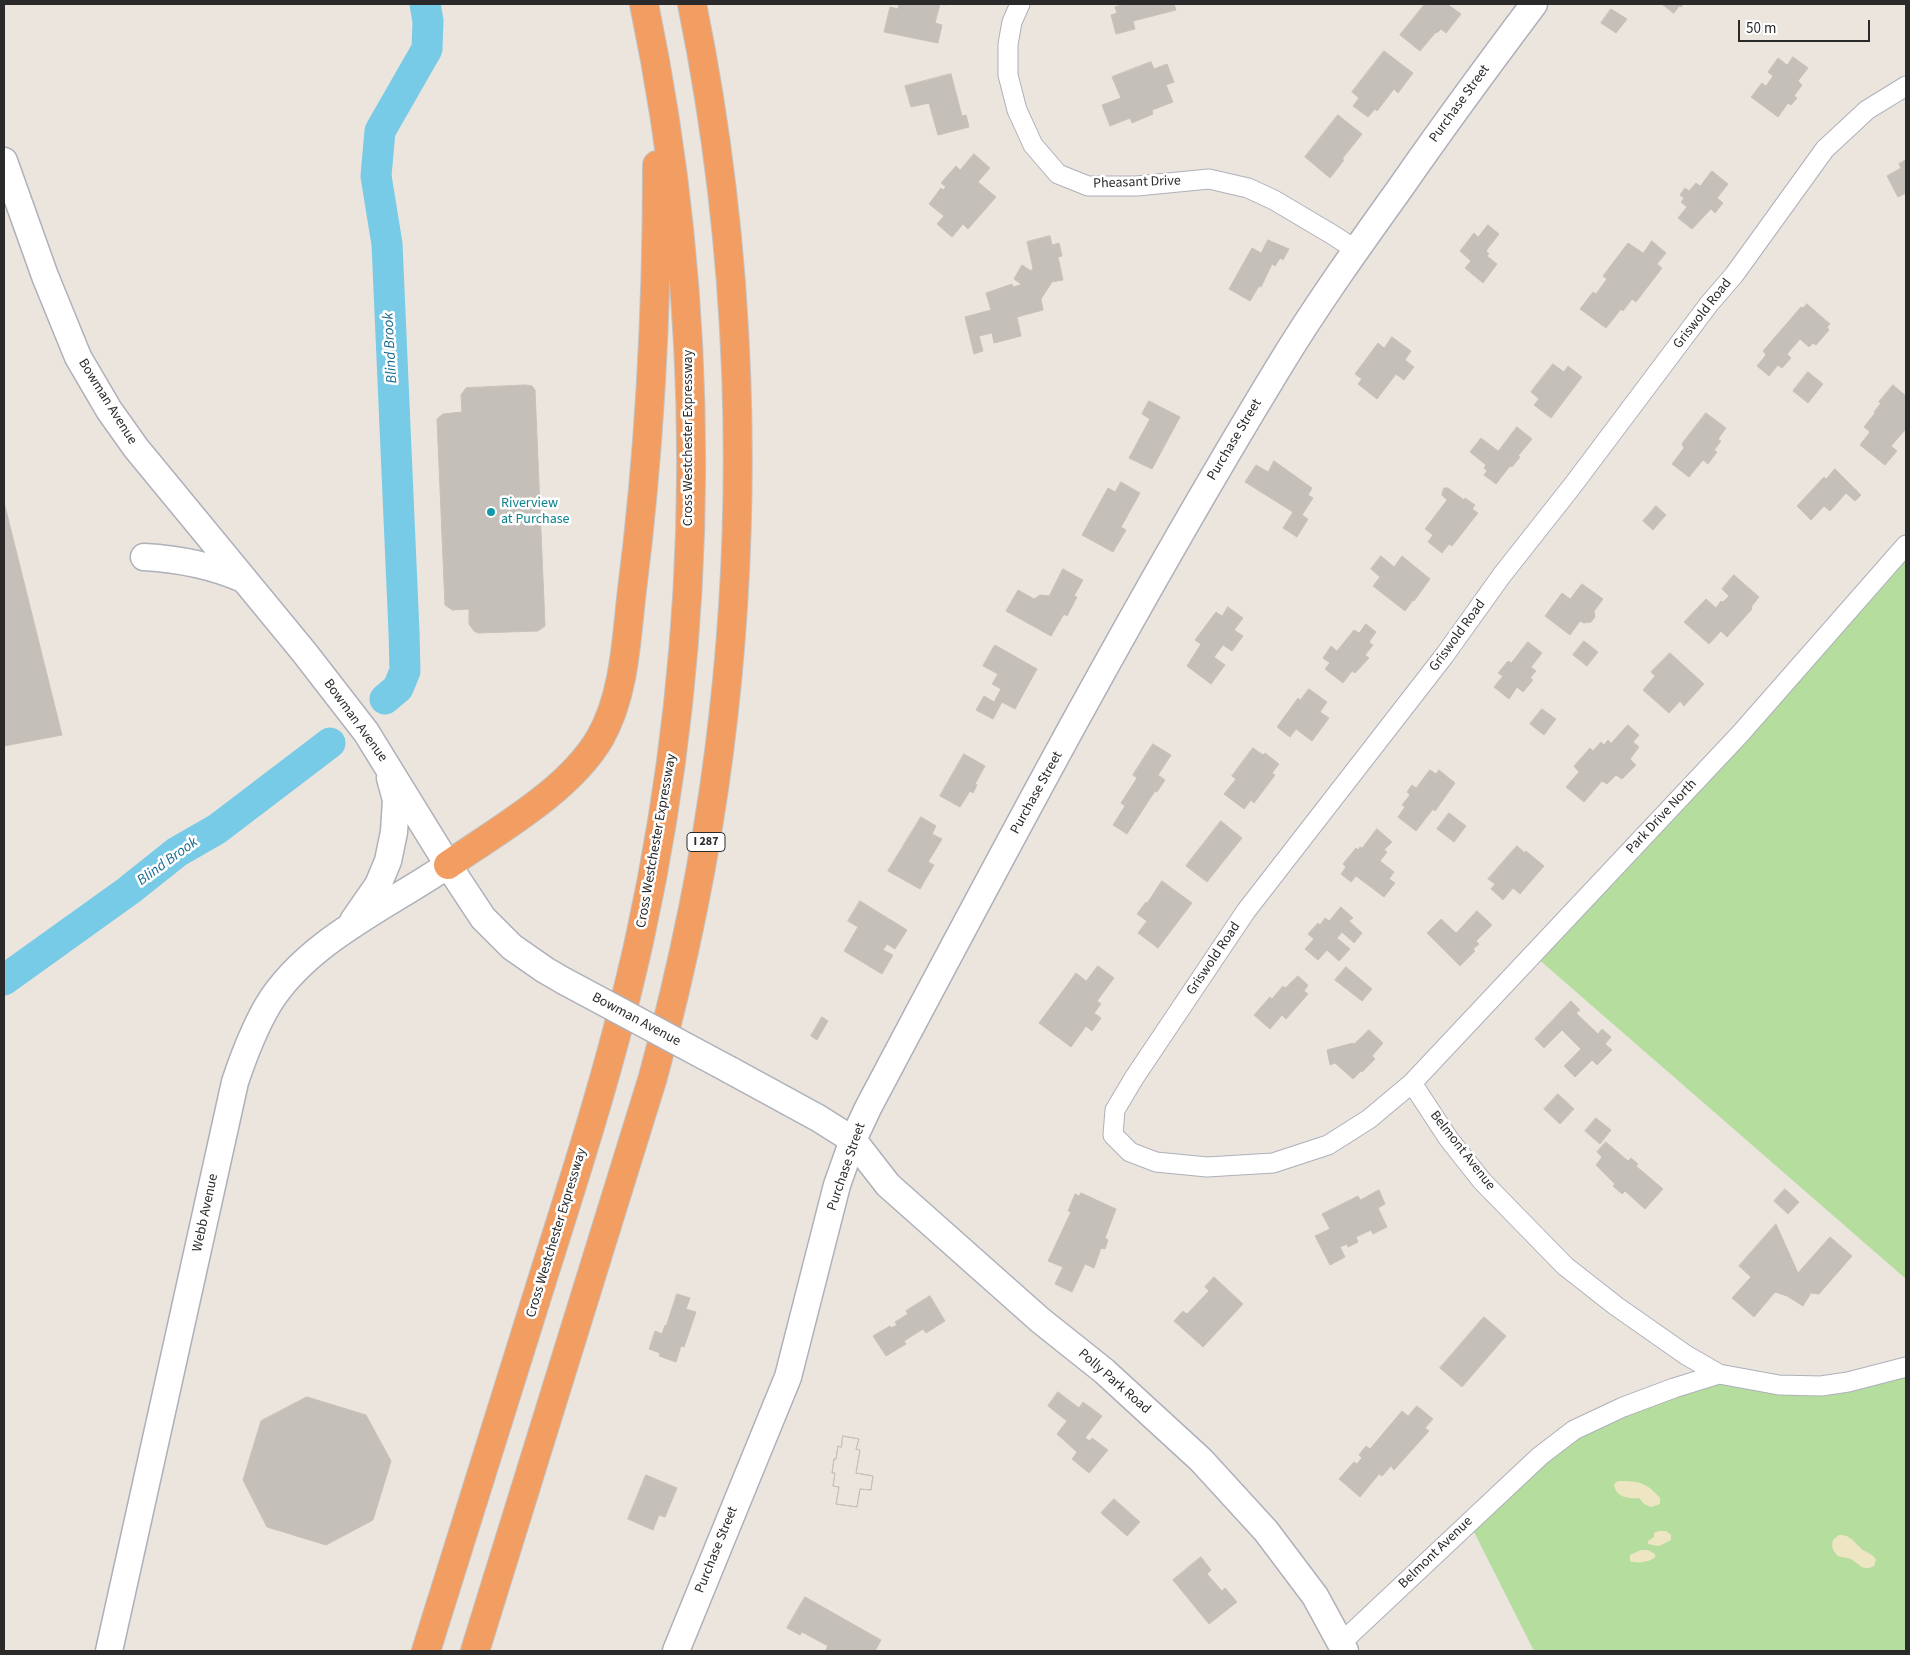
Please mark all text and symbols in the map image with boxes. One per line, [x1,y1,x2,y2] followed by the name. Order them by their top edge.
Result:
[1740,10,1872,42] scale bar
[1746,18,1776,39] text: 50 m
[1426,62,1494,146] street label: Purchase Street
[1093,173,1181,193] street label: Pheasant Drive
[1670,275,1736,353] street label: Griswold Road
[380,312,402,384] water label: Blind Brook
[681,350,697,526] street label: Cross Westchester Expressway
[74,356,140,448] street label: Bowman Avenue
[1204,396,1266,484] street label: Purchase Street
[501,496,570,528] place label: Riverview at Purchase
[485,506,497,518] marker: Riverview at Purchase
[1426,597,1490,675] street label: Griswold Road
[319,676,391,766] street label: Bowman Avenue
[1007,749,1067,837] street label: Purchase Street
[633,753,681,929] street label: Cross Westchester Expressway
[1623,776,1701,858] street label: Park Drive North
[687,832,725,852] road number: I 287
[134,834,202,890] water label: Blind Brook
[1183,919,1245,999] street label: Griswold Road
[589,990,683,1050] street label: Bowman Avenue
[1426,1108,1498,1194] street label: Belmont Avenue
[824,1121,870,1213] street label: Purchase Street
[523,1146,591,1320] street label: Cross Westchester Expressway
[190,1172,222,1254] street label: Webb Avenue
[1074,1346,1154,1418] street label: Polly Park Road
[692,1504,742,1596] street label: Purchase Street
[1396,1514,1476,1592] street label: Belmont Avenue

